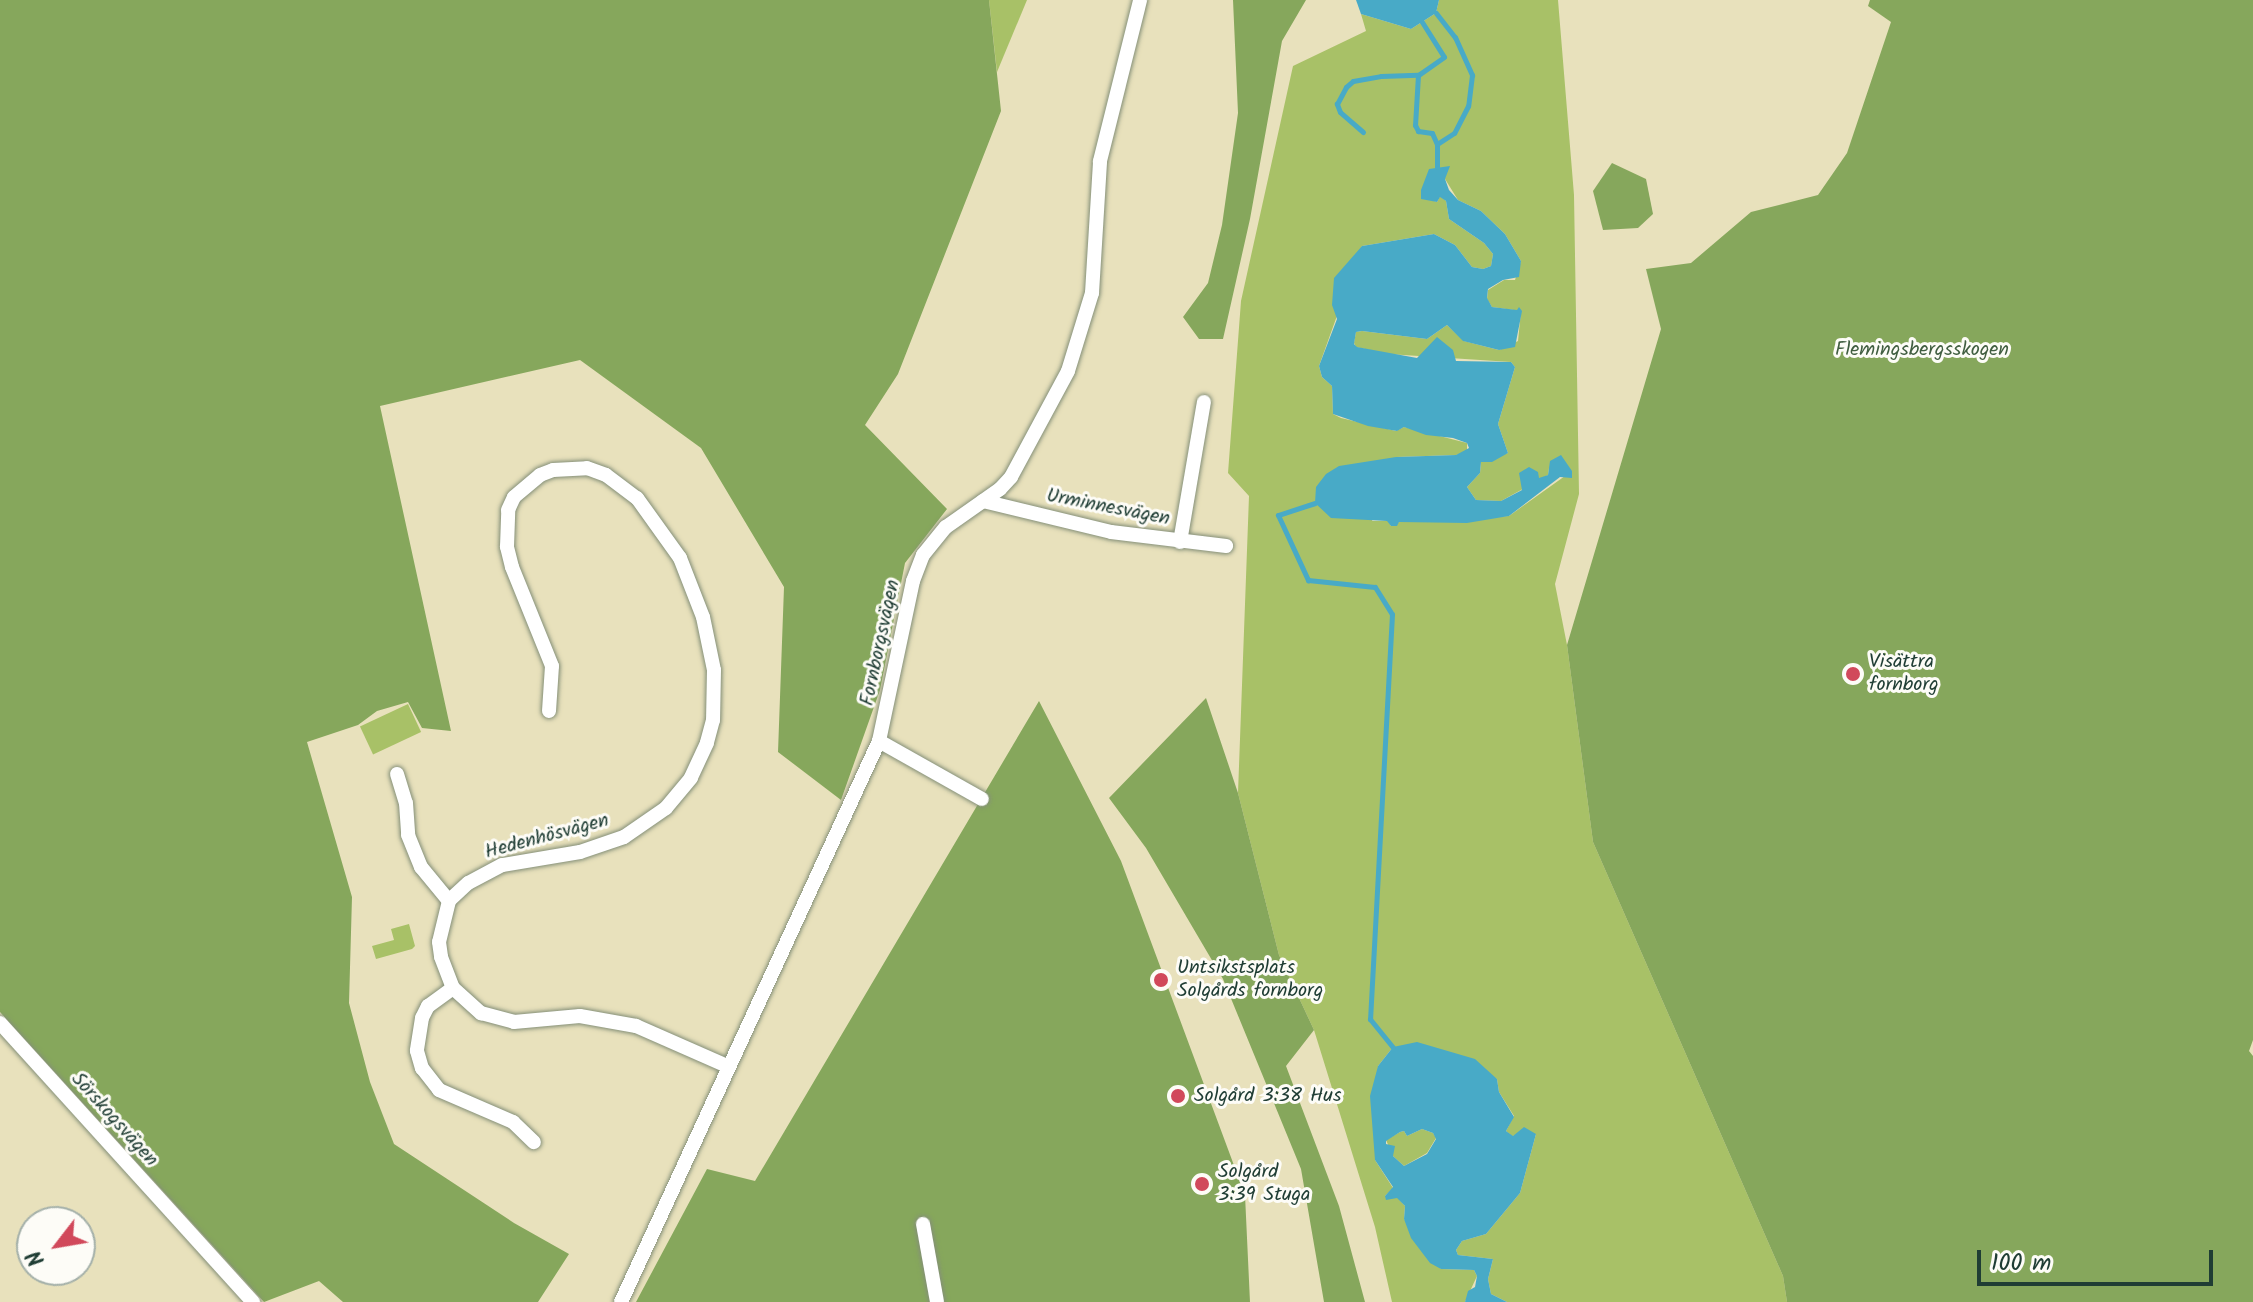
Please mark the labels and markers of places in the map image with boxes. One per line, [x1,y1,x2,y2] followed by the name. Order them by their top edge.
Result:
[1869,650,1939,697] place label: Visättra fornborg
[1844,665,1862,683] marker: Visättra fornborg
[1177,956,1323,1003] place label: Untsikstsplats Solgårds fornborg
[1152,971,1170,989] marker: Untsikstsplats Solgårds fornborg
[1194,1084,1341,1108] place label: Solgård 3:38 Hus
[1169,1087,1187,1105] marker: Solgård 3:38 Hus
[1218,1160,1310,1207] place label: Solgård 3:39 Stuga
[1193,1175,1211,1193] marker: Solgård 3:39 Stuga

